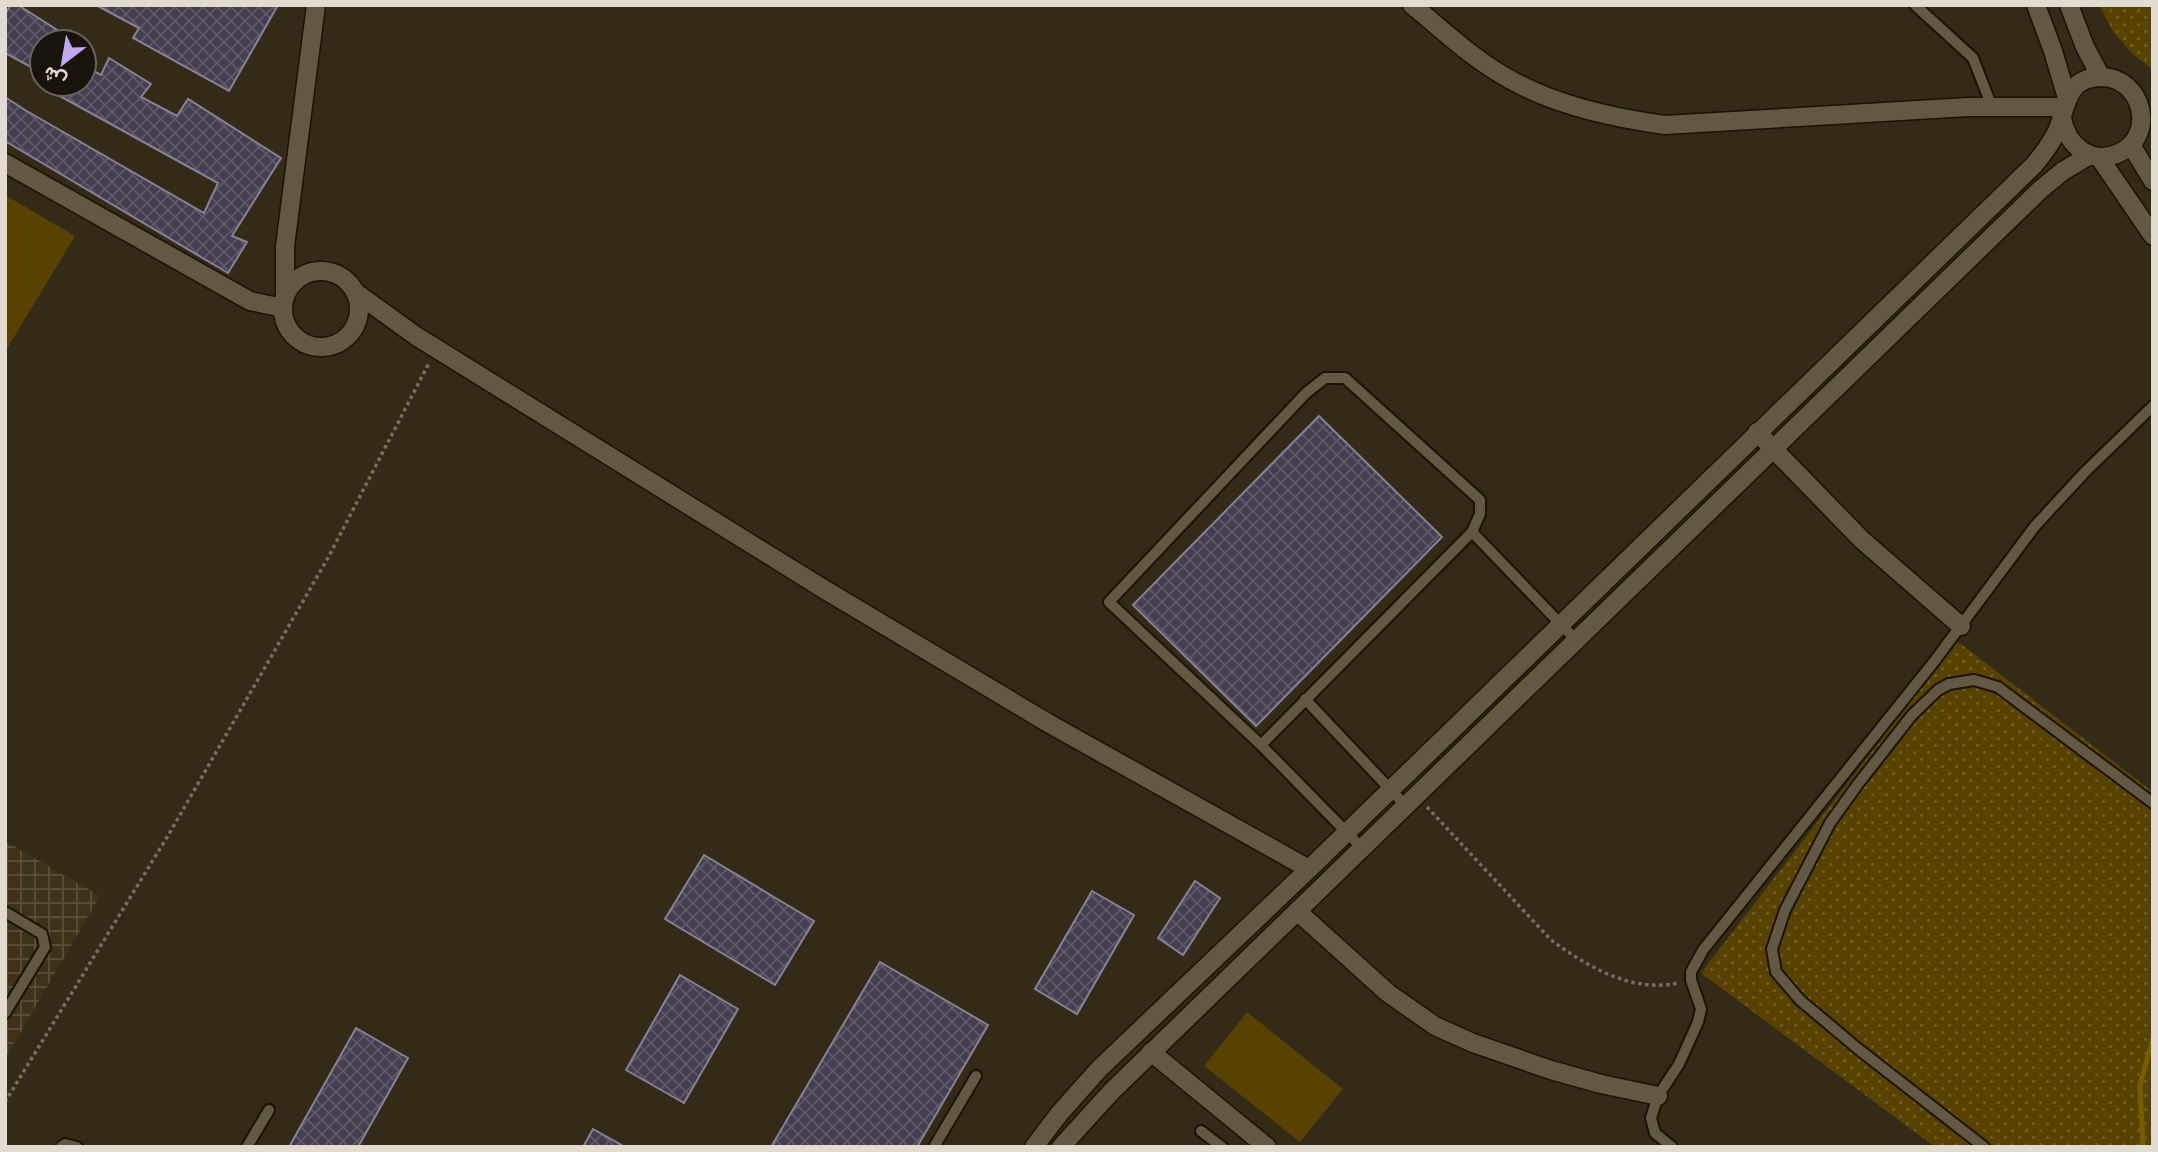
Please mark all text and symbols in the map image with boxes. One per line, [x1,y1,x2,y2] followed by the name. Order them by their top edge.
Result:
[28,28,98,98] north arrow
[38,58,72,95] text: ش

